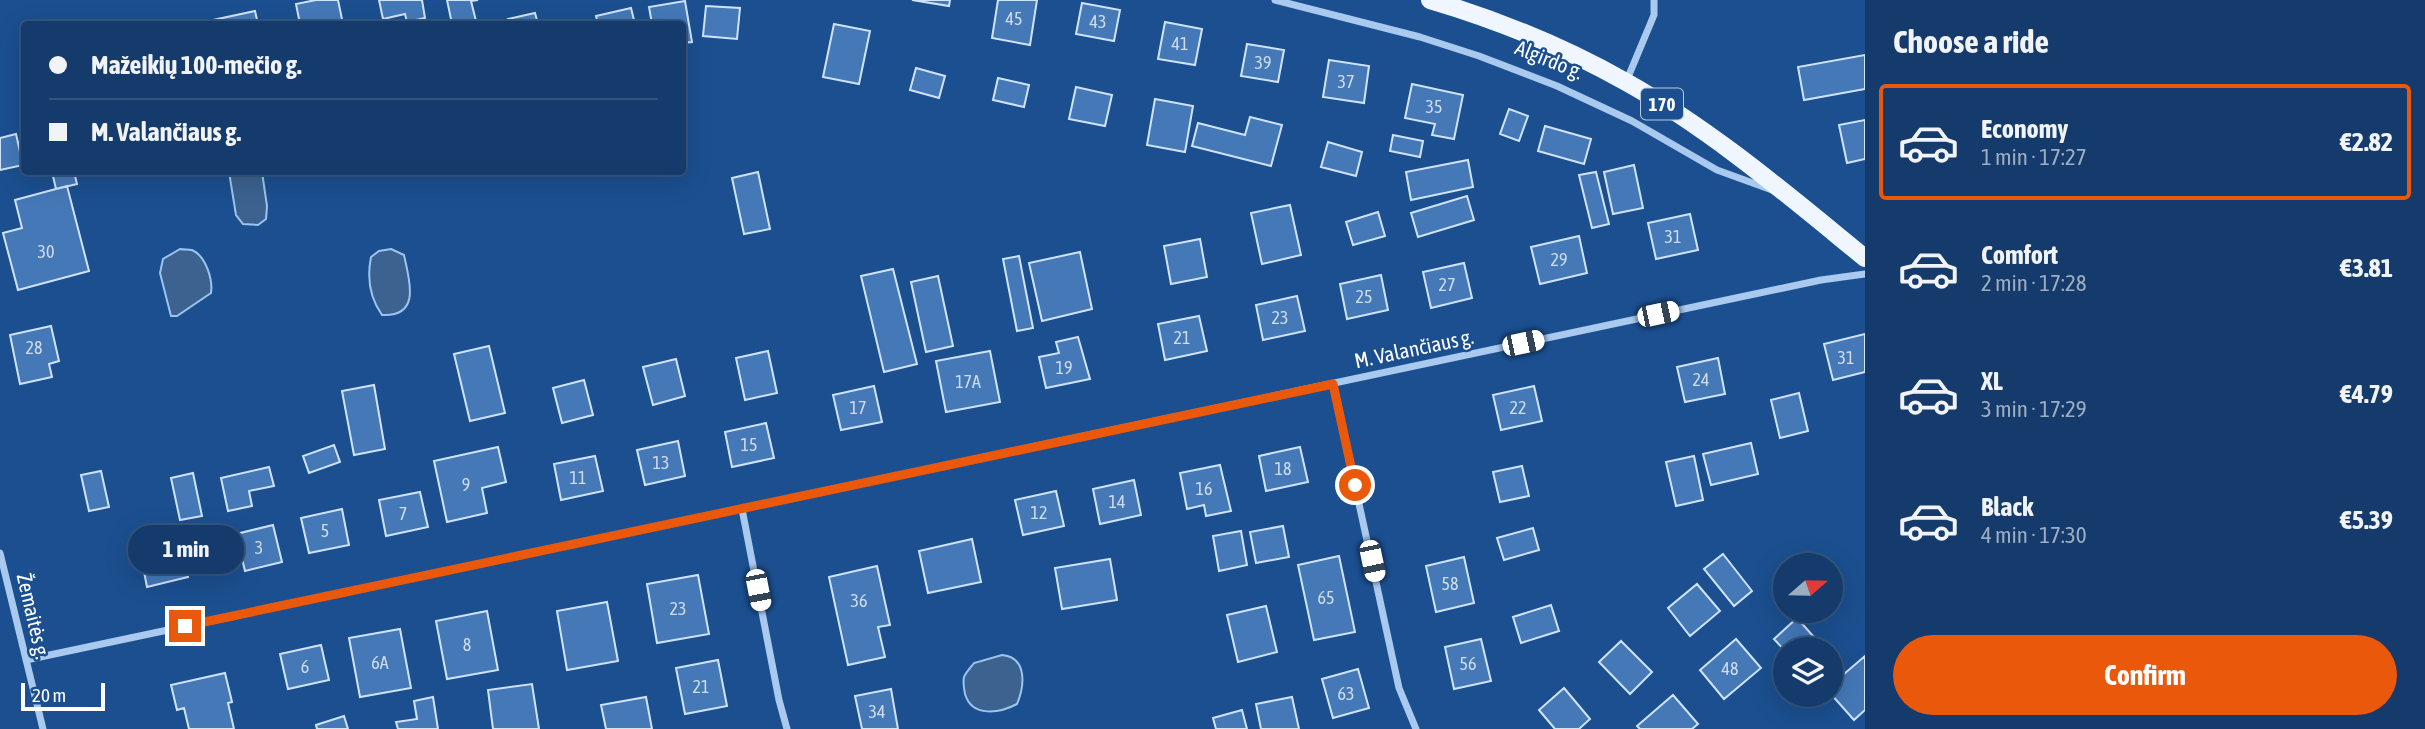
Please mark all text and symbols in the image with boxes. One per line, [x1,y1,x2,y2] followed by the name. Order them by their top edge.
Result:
[1006,8,1022,29] house number: 45
[1090,11,1106,32] house number: 43
[1893,23,2049,60] text: Choose a ride
[1172,33,1188,54] house number: 41
[1512,35,1587,84] street label: Algirdo g.
[91,50,302,80] text: Mažeikių 100-mečio g.
[1255,52,1271,73] house number: 39
[1338,71,1354,92] house number: 37
[1641,88,1683,120] road number: 170
[1426,96,1442,117] house number: 35
[1897,111,1960,174] icon: car
[1981,114,2068,144] text: Economy
[91,117,241,147] text: M. Valančiaus g.
[2340,127,2393,157] text: €2.82
[1981,144,2087,170] text: 1 min · 17:27
[1665,226,1681,247] house number: 31
[1897,237,1960,300] icon: car
[1981,240,2058,270] text: Comfort
[38,241,54,262] house number: 30
[1551,249,1567,270] house number: 29
[2340,253,2393,283] text: €3.81
[1981,270,2087,296] text: 2 min · 17:28
[1439,274,1455,295] house number: 27
[1356,286,1372,307] house number: 25
[1636,299,1681,329] car
[1272,307,1288,328] house number: 23
[1352,324,1476,372] street label: M. Valančiaus g.
[1174,327,1190,348] house number: 21
[1501,328,1546,358] car
[26,337,42,358] house number: 28
[1838,347,1854,368] house number: 31
[1056,357,1072,378] house number: 19
[1897,363,1960,426] icon: car
[1981,366,2003,396] text: XL
[1693,369,1709,390] house number: 24
[955,371,981,392] house number: 17A
[2340,379,2393,409] text: €4.79
[1981,396,2087,422] text: 3 min · 17:29
[850,397,866,418] house number: 17
[1510,397,1526,418] house number: 22
[741,434,757,455] house number: 15
[653,452,669,473] house number: 13
[1275,458,1291,479] house number: 18
[570,467,586,488] house number: 11
[1339,469,1371,501] route start
[462,474,470,495] house number: 9
[1196,478,1212,499] house number: 16
[1897,489,1960,552] icon: car
[1109,491,1125,512] house number: 14
[1981,492,2033,522] text: Black
[1031,502,1047,523] house number: 12
[399,503,407,524] house number: 7
[2340,505,2393,535] text: €5.39
[321,520,329,541] house number: 5
[1981,522,2087,548] text: 4 min · 17:30
[127,524,243,574] callout: 1 min
[163,536,209,562] text: 1 min
[255,537,263,558] house number: 3
[1358,538,1387,584] car
[1773,553,1843,623] north arrow
[1773,553,1843,707] map controls
[744,567,773,613] car
[12,571,55,661] street label: Žemaitės g.
[1442,573,1458,594] house number: 58
[1318,587,1334,608] house number: 65
[851,590,867,611] house number: 36
[670,598,686,619] house number: 23
[169,610,201,642] route end
[463,634,471,655] house number: 8
[1893,635,2397,715] button: Confirm
[1773,637,1843,707] button: layers
[371,652,389,673] house number: 6A
[1460,653,1476,674] house number: 56
[301,656,309,677] house number: 6
[1722,658,1738,679] house number: 48
[693,676,709,697] house number: 21
[21,680,105,712] scale bar
[1338,683,1354,704] house number: 63
[32,684,66,706] text: 20 m
[869,701,885,722] house number: 34

